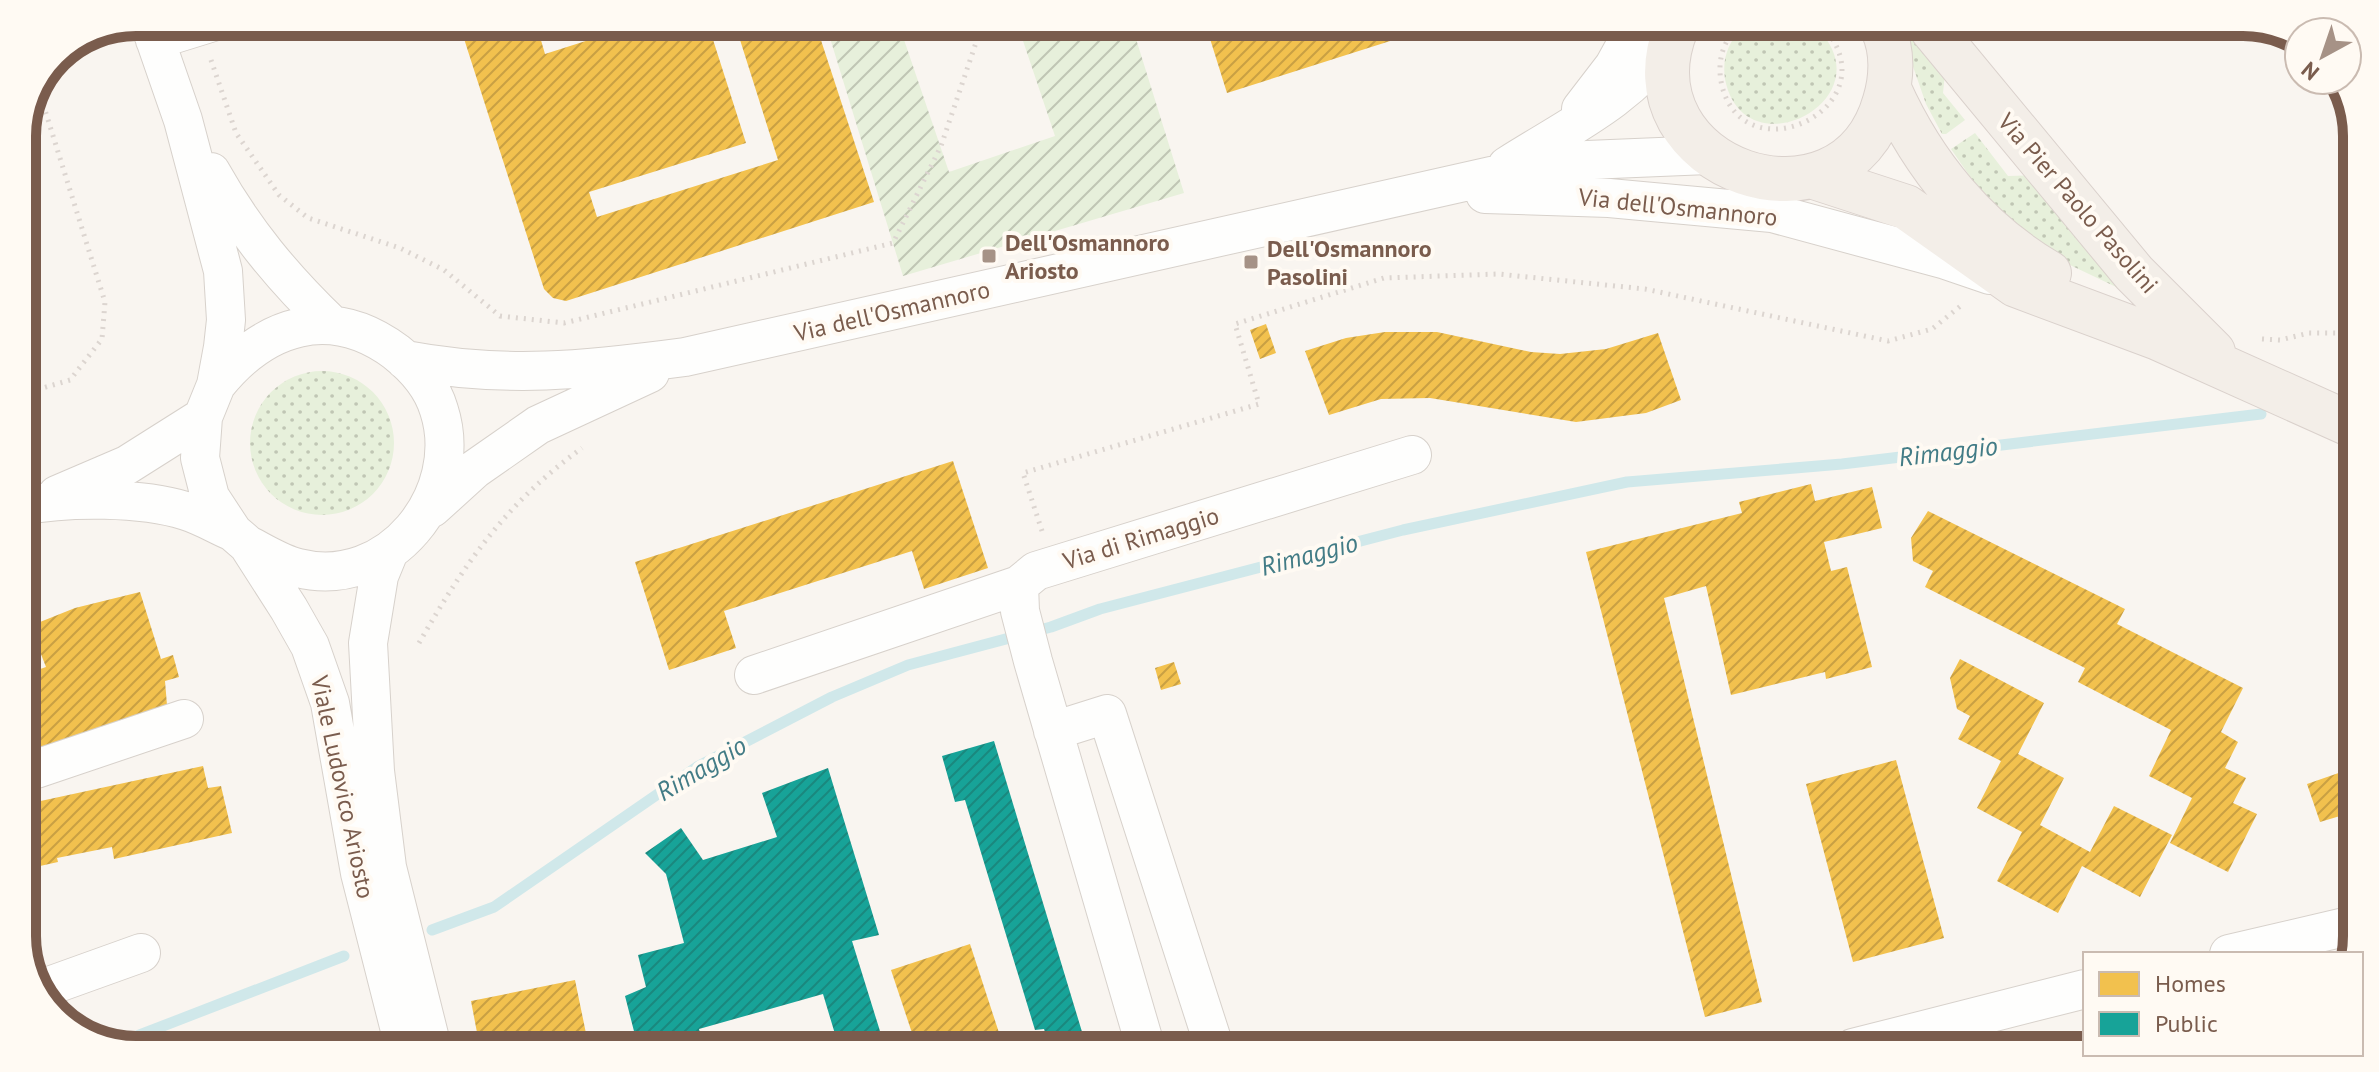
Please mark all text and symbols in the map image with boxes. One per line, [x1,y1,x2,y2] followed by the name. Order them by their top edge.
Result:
[2283,16,2363,96] north arrow
[2296,56,2325,87] text: N
[1991,106,2165,300] street label: Via Pier Paolo Pasolini
[1576,181,1779,233] street label: Via dell'Osmannoro
[1005,227,1170,286] place label: Dell'Osmannoro Ariosto
[1267,233,1432,292] place label: Dell'Osmannoro Pasolini
[980,247,998,265] marker: Dell'Osmannoro Ariosto
[1242,253,1260,271] marker: Dell'Osmannoro Pasolini
[790,273,993,349] street label: Via dell'Osmannoro
[1897,429,1999,473] water label: Rimaggio
[1058,500,1223,577] street label: Via di Rimaggio
[1257,525,1361,583] water label: Rimaggio
[304,672,382,901] street label: Viale Ludovico Ariosto
[650,728,752,808] water label: Rimaggio
[2083,952,2363,1056] legend
[2155,968,2226,999] text: Homes
[2155,1008,2218,1039] text: Public

